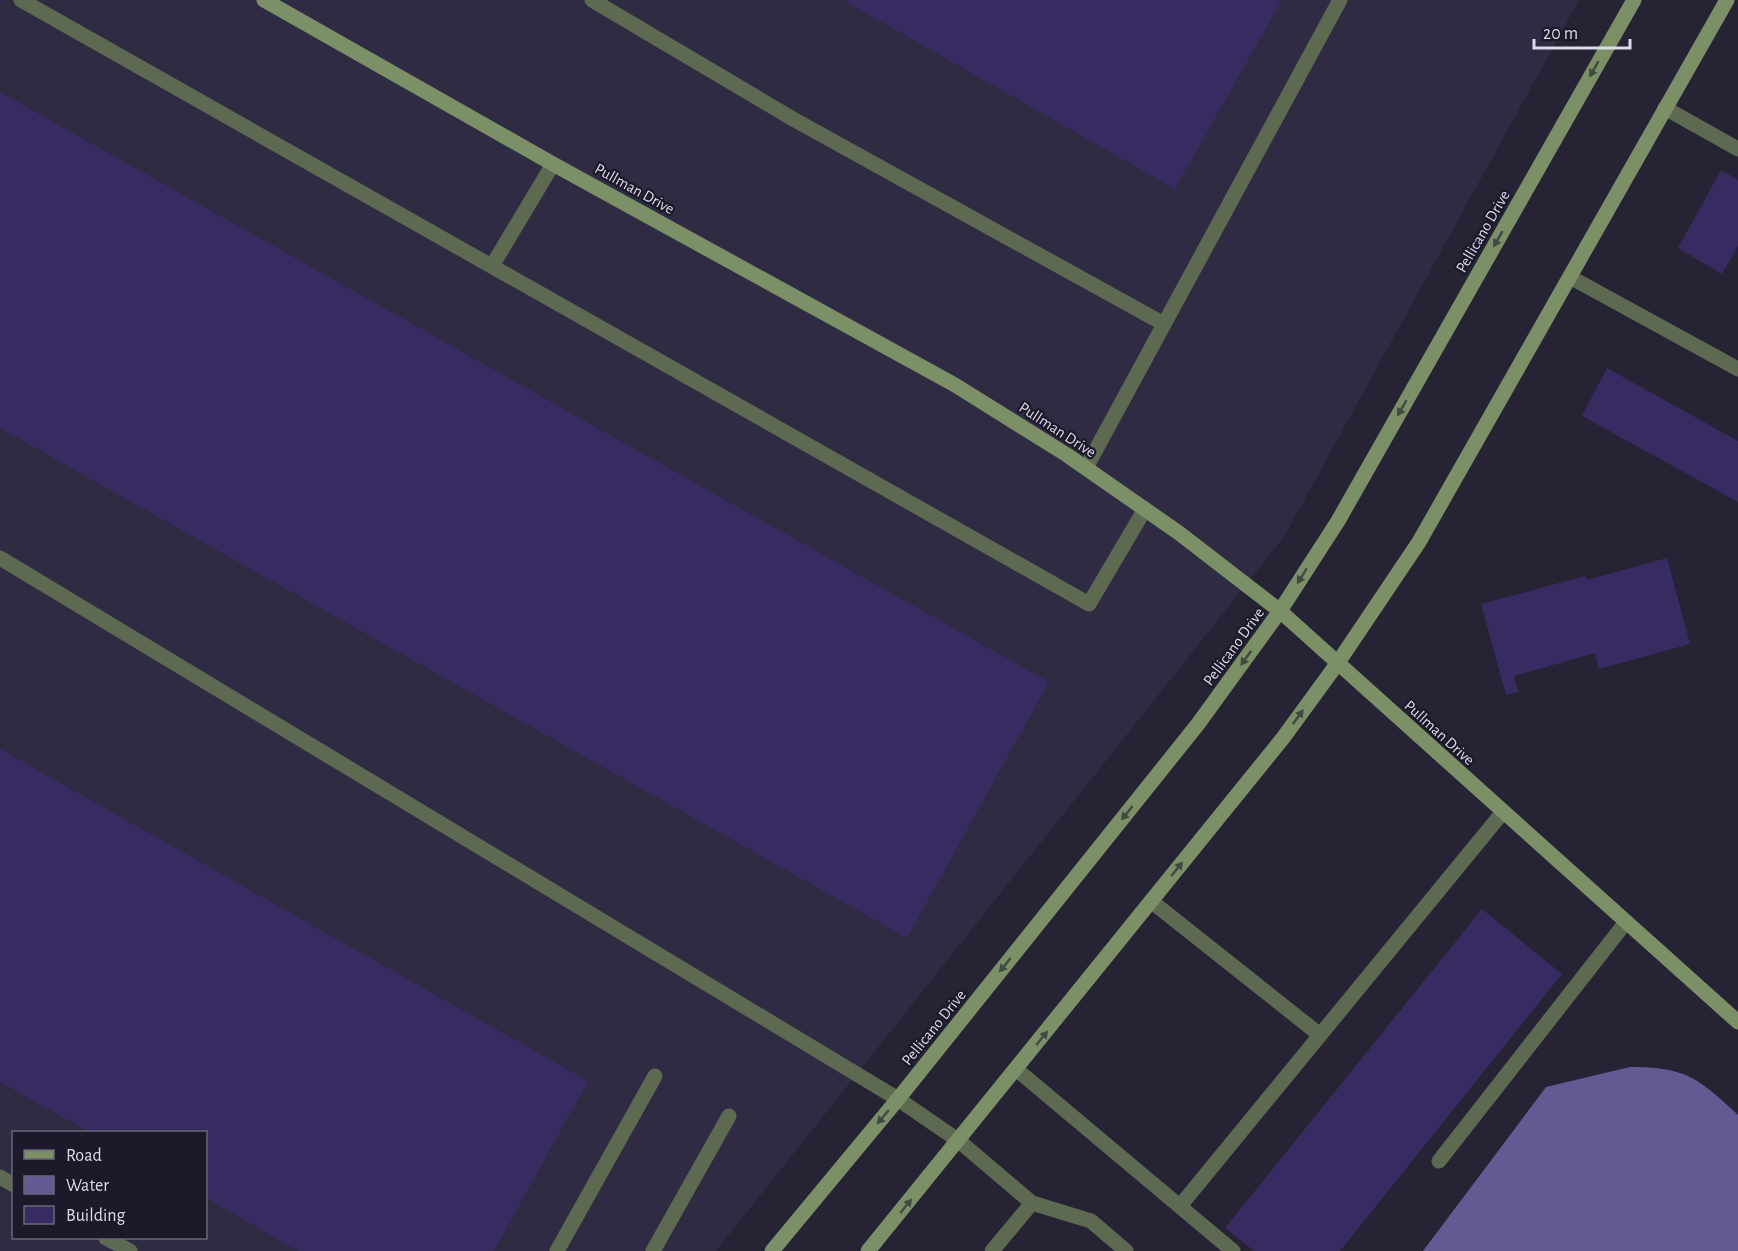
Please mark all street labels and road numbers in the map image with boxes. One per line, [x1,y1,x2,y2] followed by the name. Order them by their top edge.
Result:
[592,160,677,217] street label: Pullman Drive
[1453,188,1513,275] street label: Pellicano Drive
[1016,399,1099,461] street label: Pullman Drive
[1200,605,1267,689] street label: Pellicano Drive
[1401,697,1478,768] street label: Pullman Drive
[899,987,969,1068] street label: Pellicano Drive

